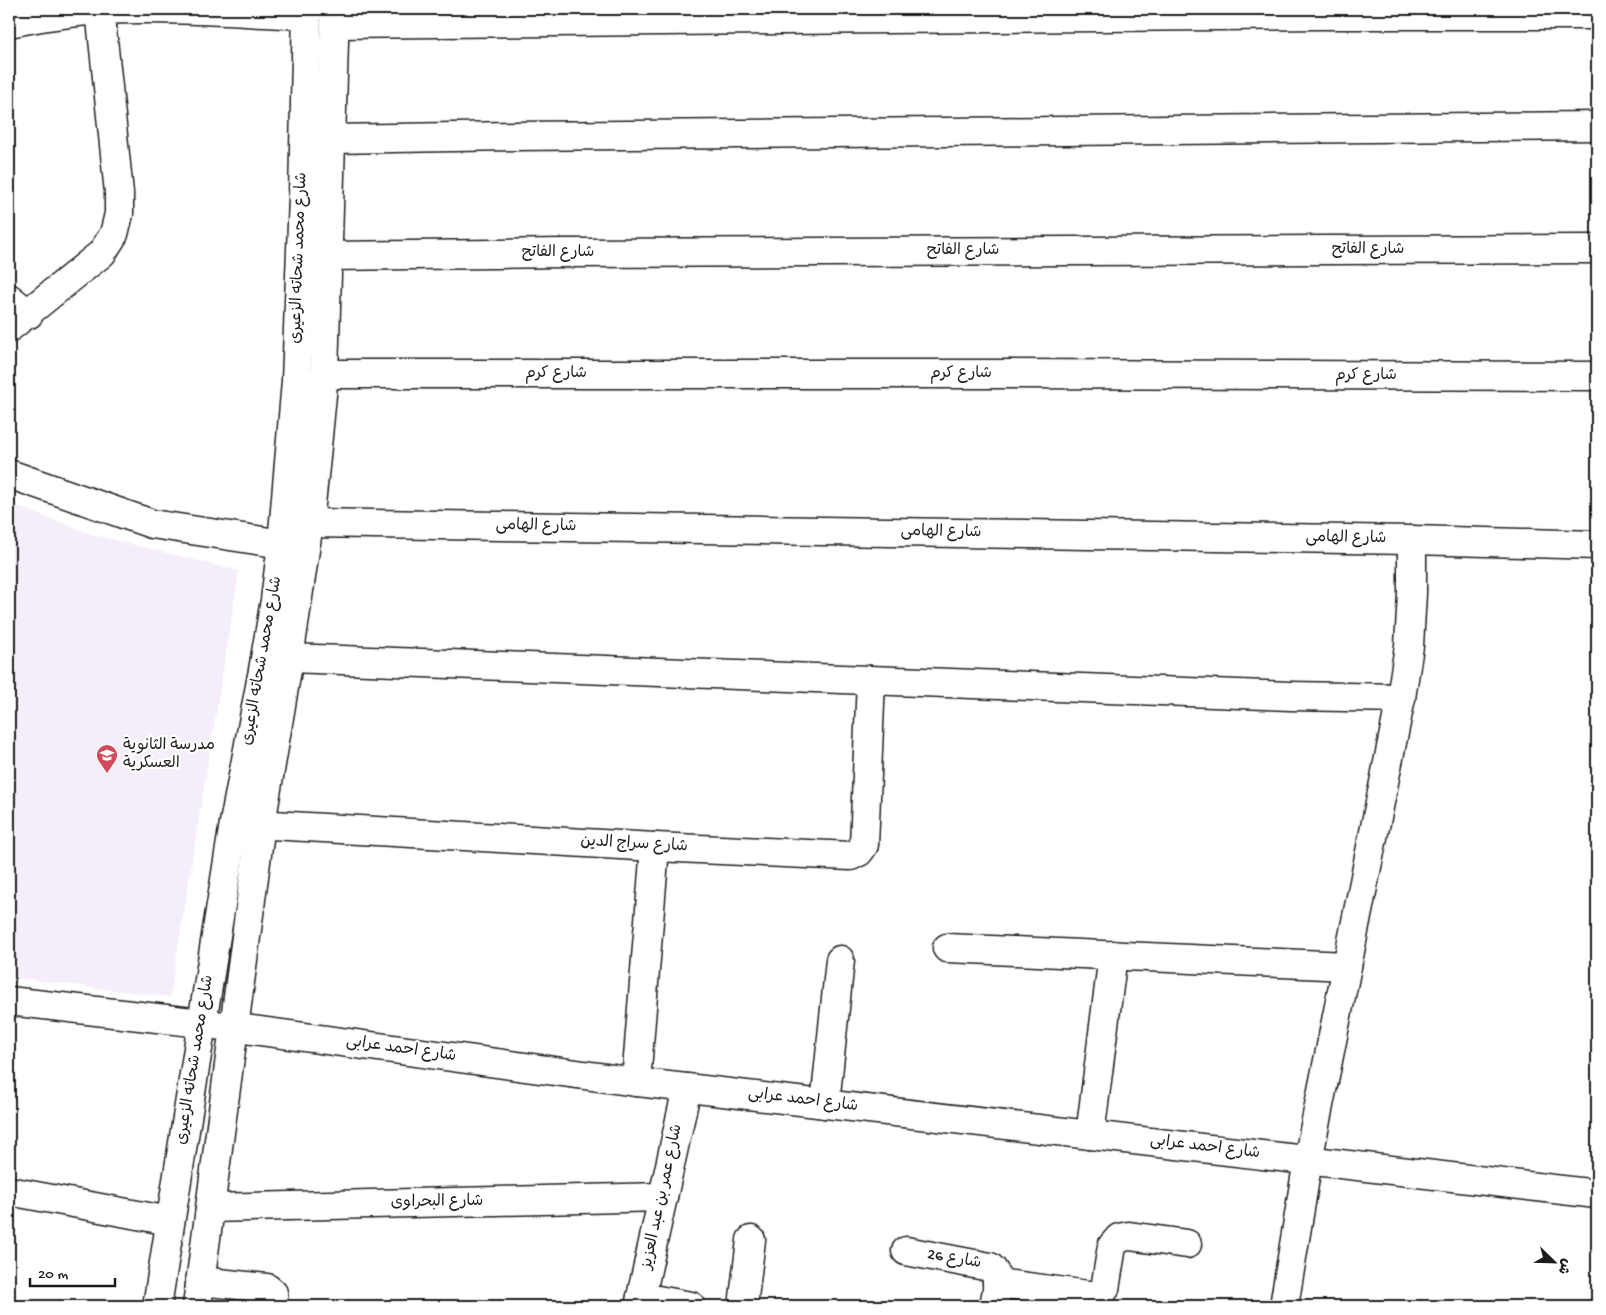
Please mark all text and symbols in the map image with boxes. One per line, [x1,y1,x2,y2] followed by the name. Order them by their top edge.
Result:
[288,172,312,344] street label: شارع محمد شحاته الزعيرى
[1332,241,1404,260] street label: شارع الفاتح
[927,242,999,261] street label: شارع الفاتح
[522,244,594,263] street label: شارع الفاتح
[525,365,587,384] street label: شارع كرم
[930,365,992,384] street label: شارع كرم
[1335,367,1397,386] street label: شارع كرم
[495,517,577,537] street label: شارع الهامى
[900,523,982,543] street label: شارع الهامى
[1305,529,1387,549] street label: شارع الهامى
[239,575,287,747] street label: شارع محمد شحاته الزعيرى
[123,736,215,774] place label: مدرسة الثانوية العسكرية
[95,743,119,774] school or university icon: مدرسة الثانوية العسكرية
[580,833,688,857] street label: شارع سراج الدين
[173,974,219,1146] street label: شارع محمد شحاته الزعيرى
[345,1033,457,1067] street label: شارع احمد عرابى
[747,1085,859,1117] street label: شارع احمد عرابى
[638,1123,688,1273] street label: شارع عمر بن عبد العزيز
[1149,1132,1261,1164] street label: شارع احمد عرابى
[391,1193,483,1213] street label: شارع البحراوى
[1528,1238,1578,1288] north arrow
[926,1246,982,1274] street label: شارع 26
[30,1255,115,1287] scale bar
[1553,1256,1574,1277] text: ش
[38,1266,68,1284] text: 20 m

